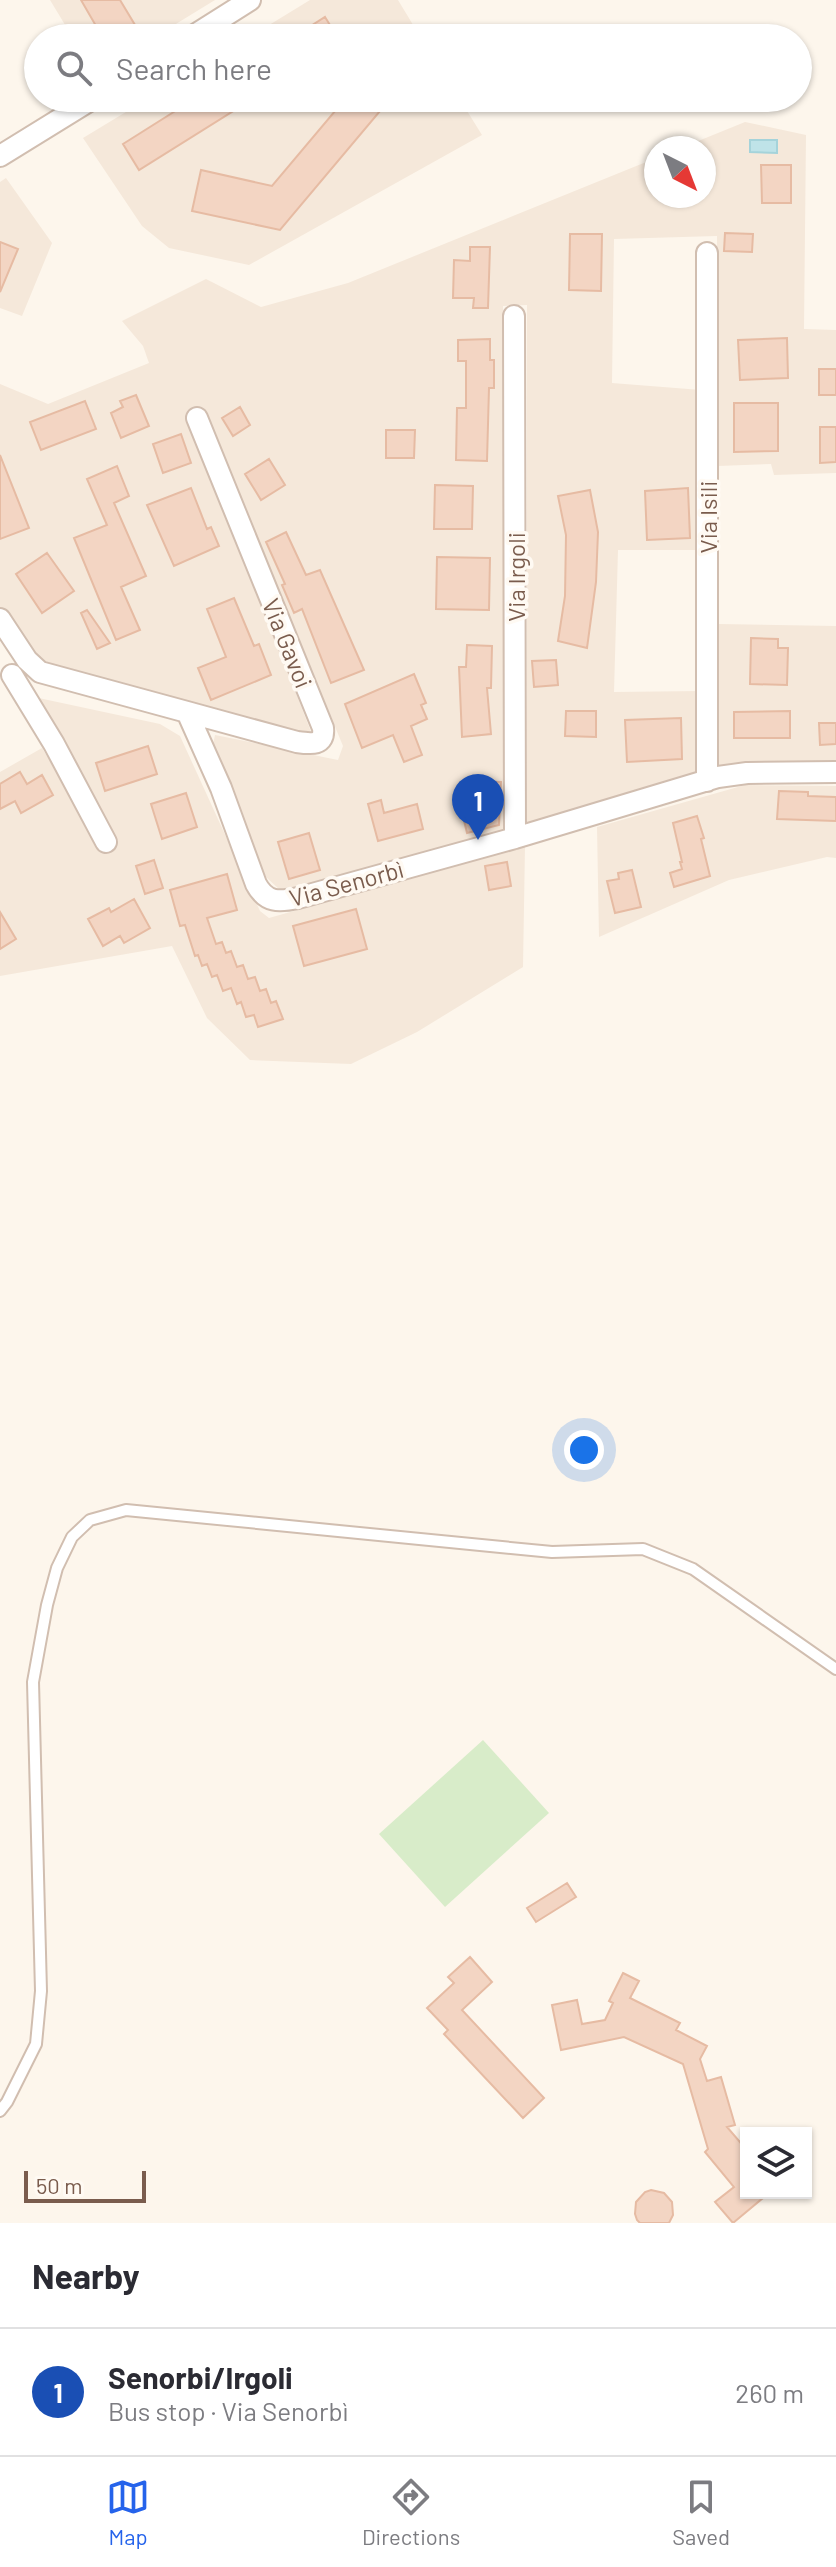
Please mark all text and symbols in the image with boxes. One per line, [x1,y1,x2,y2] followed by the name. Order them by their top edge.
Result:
[24,24,812,112] search box
[52,46,96,90] icon: search
[116,50,272,86] text: Search here
[644,136,716,208] north arrow
[693,481,722,553] street label: Via Isili
[501,532,530,622] street label: Via Irgoli
[257,594,319,692] street label: Via Gavoi
[452,774,504,840] pin: 1
[286,854,406,912] street label: Via Senorbì
[564,1430,604,1470] your location
[740,2127,812,2199] map controls
[740,2127,812,2199] button: layers
[24,2167,146,2203] scale bar
[36,2172,82,2198] text: 50 m
[32,2255,140,2296] text: Nearby
[108,2359,293,2395] text: Senorbi/Irgoli
[53,2377,63,2408] text: 1
[735,2377,804,2408] text: 260 m
[108,2395,348,2426] text: Bus stop · Via Senorbì
[106,2475,150,2549] tab: Map
[362,2475,460,2549] tab: Directions
[672,2475,730,2549] tab: Saved

